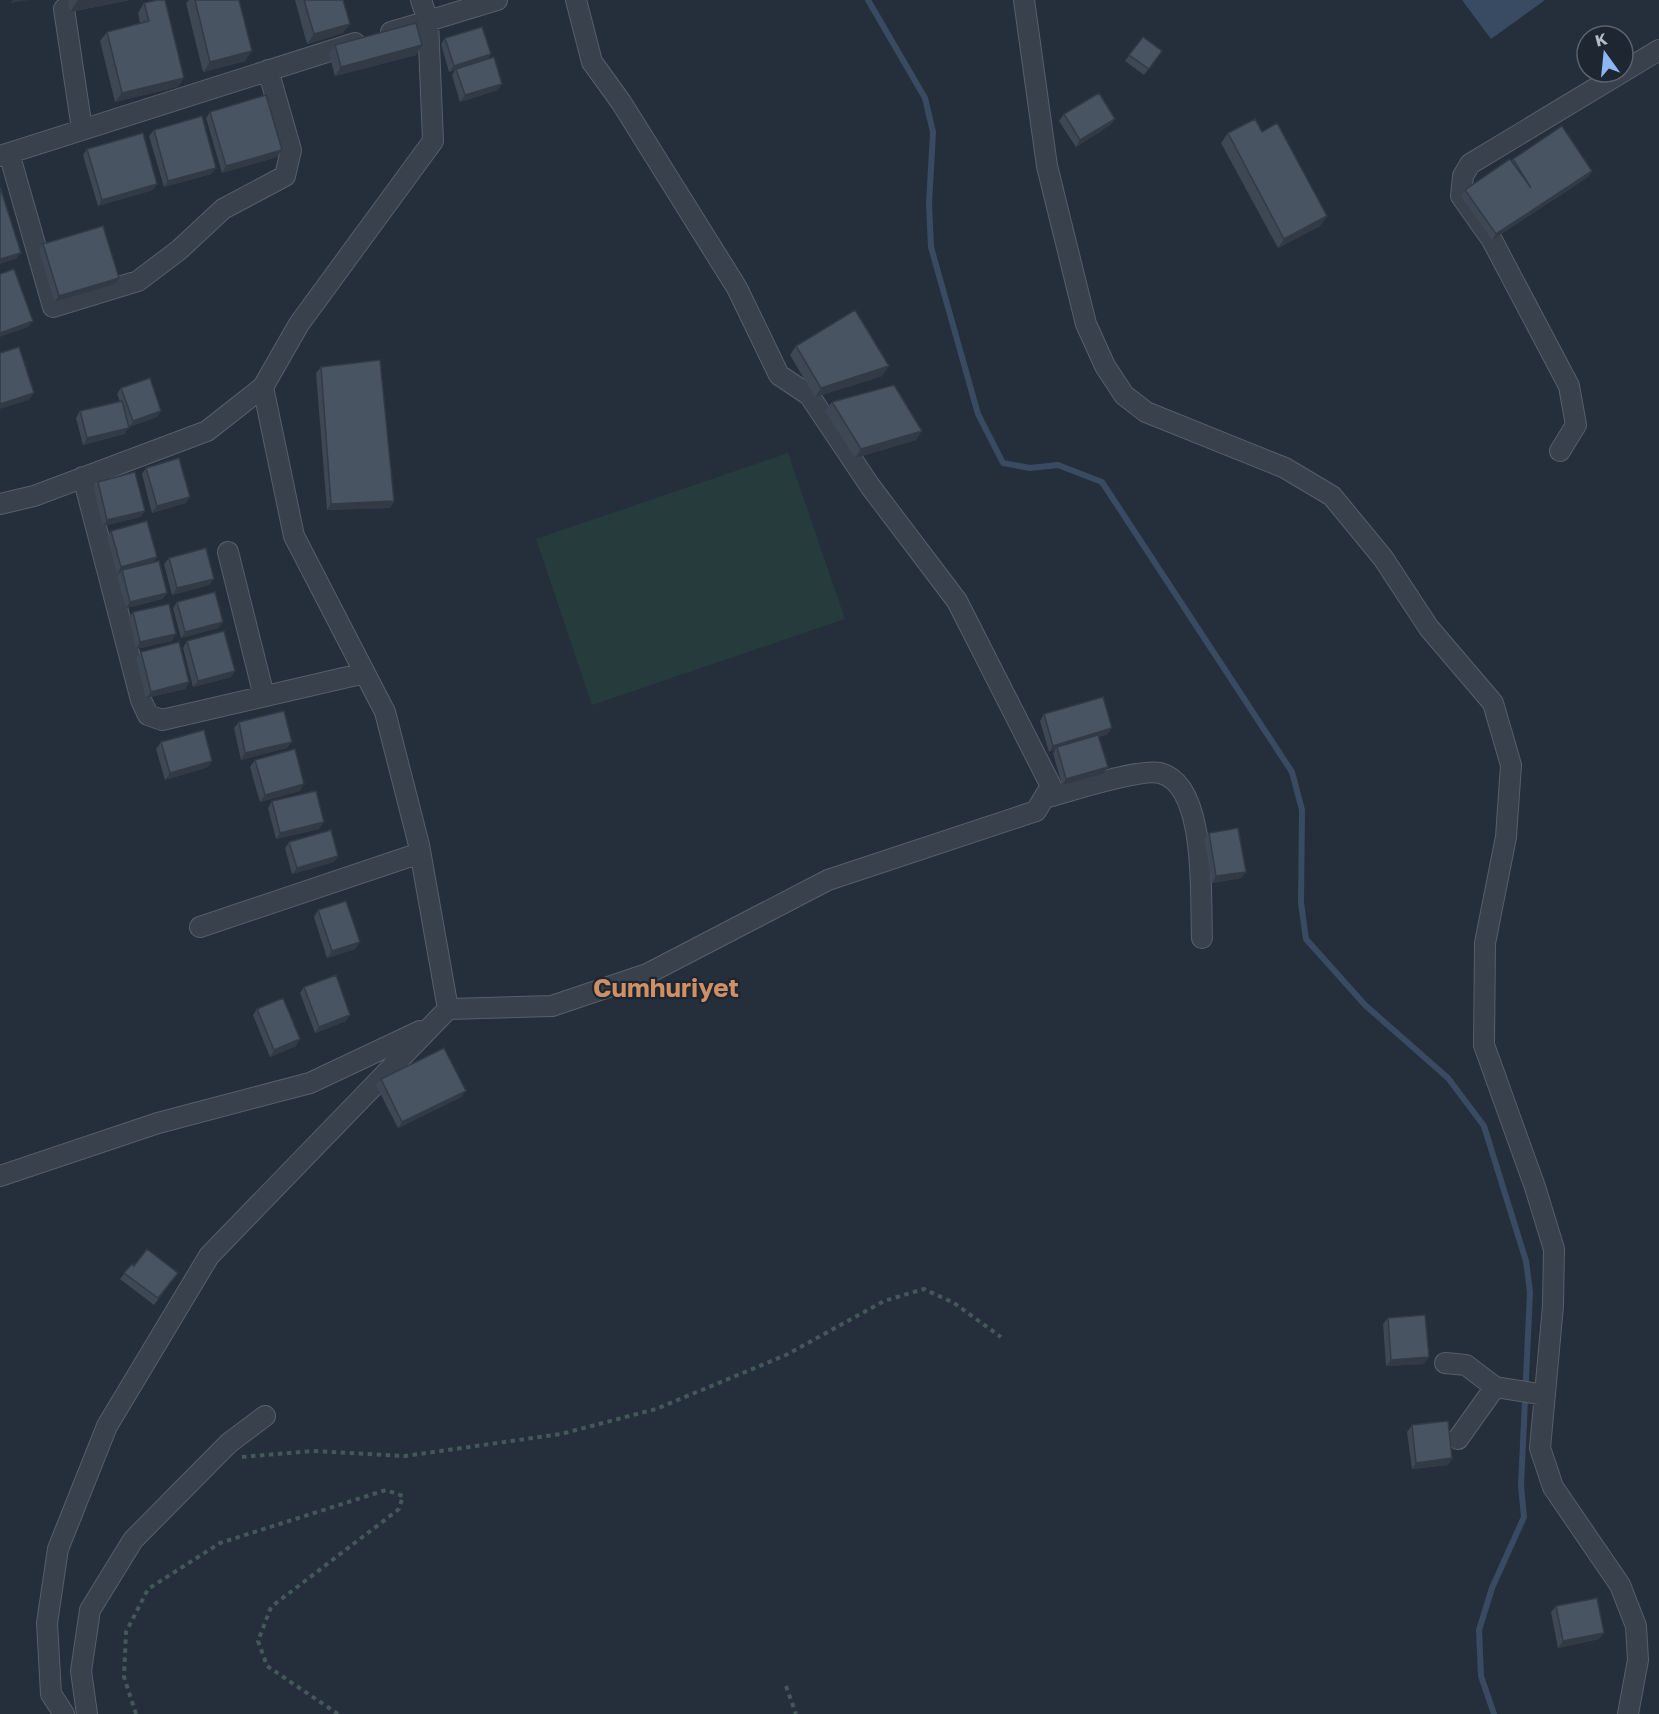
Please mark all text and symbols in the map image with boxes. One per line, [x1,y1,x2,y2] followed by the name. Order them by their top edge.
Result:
[1575,24,1635,84] north arrow
[1593,28,1610,51] text: K
[593,972,739,1003] district label: Cumhuriyet

